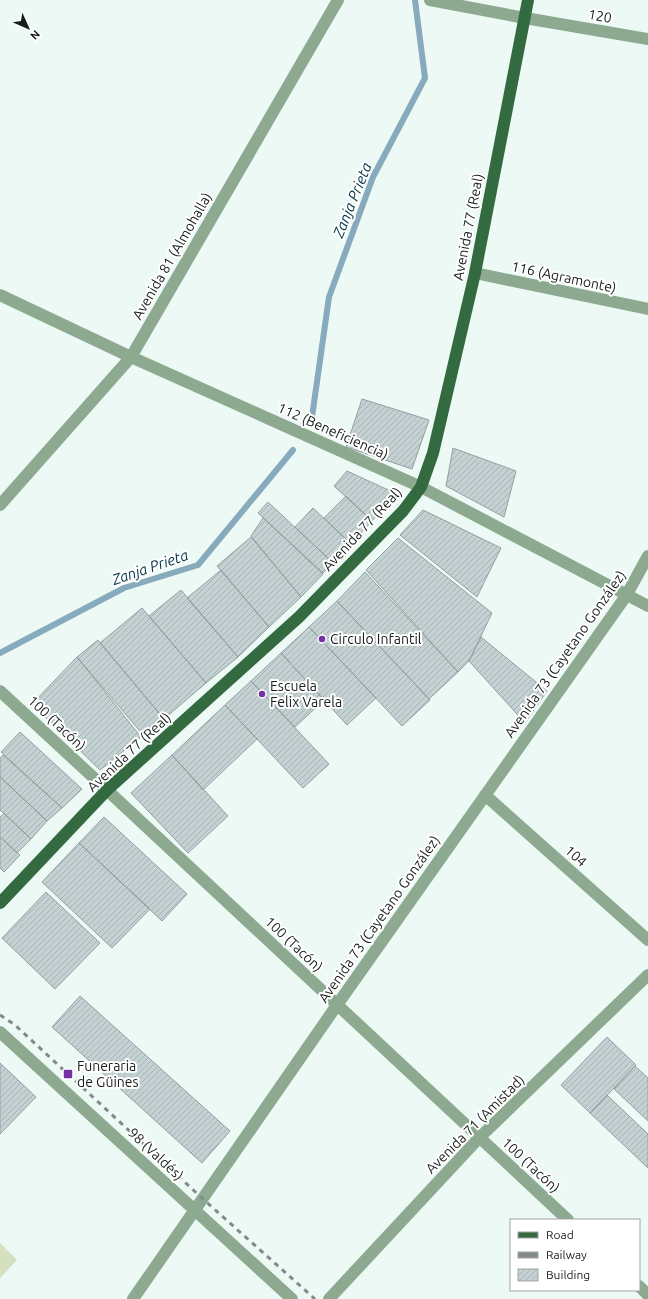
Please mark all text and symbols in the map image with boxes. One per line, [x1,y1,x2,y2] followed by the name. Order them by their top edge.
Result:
[587,6,613,26] street label: 120
[8,8,48,48] north arrow
[28,28,42,42] text: N
[329,160,375,241] water label: Zanja Prieta
[450,172,486,282] street label: Avenida 77 (Real)
[129,190,215,322] street label: Avenida 81 (Almohalla)
[510,258,618,296] street label: 116 (Agramonte)
[275,399,391,463] street label: 112 (Beneficiencia)
[319,484,405,574] street label: Avenida 77 (Real)
[109,546,190,588] water label: Zanja Prieta
[501,567,629,741] street label: Avenida 73 (Cayetano González)
[330,631,422,647] place label: Circulo Infantil
[317,634,327,644] marker: Circulo Infantil
[270,678,342,710] place label: Escuela Felix Varela
[257,689,267,699] marker: Escuela Felix Varela
[25,692,89,754] street label: 100 (Tacón)
[84,709,174,795] street label: Avenida 77 (Real)
[315,832,443,1006] street label: Avenida 73 (Cayetano González)
[562,842,590,870] street label: 104
[262,913,326,975] street label: 100 (Tacón)
[77,1058,139,1090] place label: Funeraria de Güines
[62,1068,74,1080] marker: Funeraria de Güines
[422,1071,528,1177] street label: Avenida 71 (Amistad)
[125,1125,187,1183] street label: 98 (Valdés)
[499,1134,563,1196] street label: 100 (Tacón)
[510,1219,640,1291] legend
[546,1228,574,1241] text: Road
[546,1248,587,1261] text: Railway
[546,1268,590,1281] text: Building

